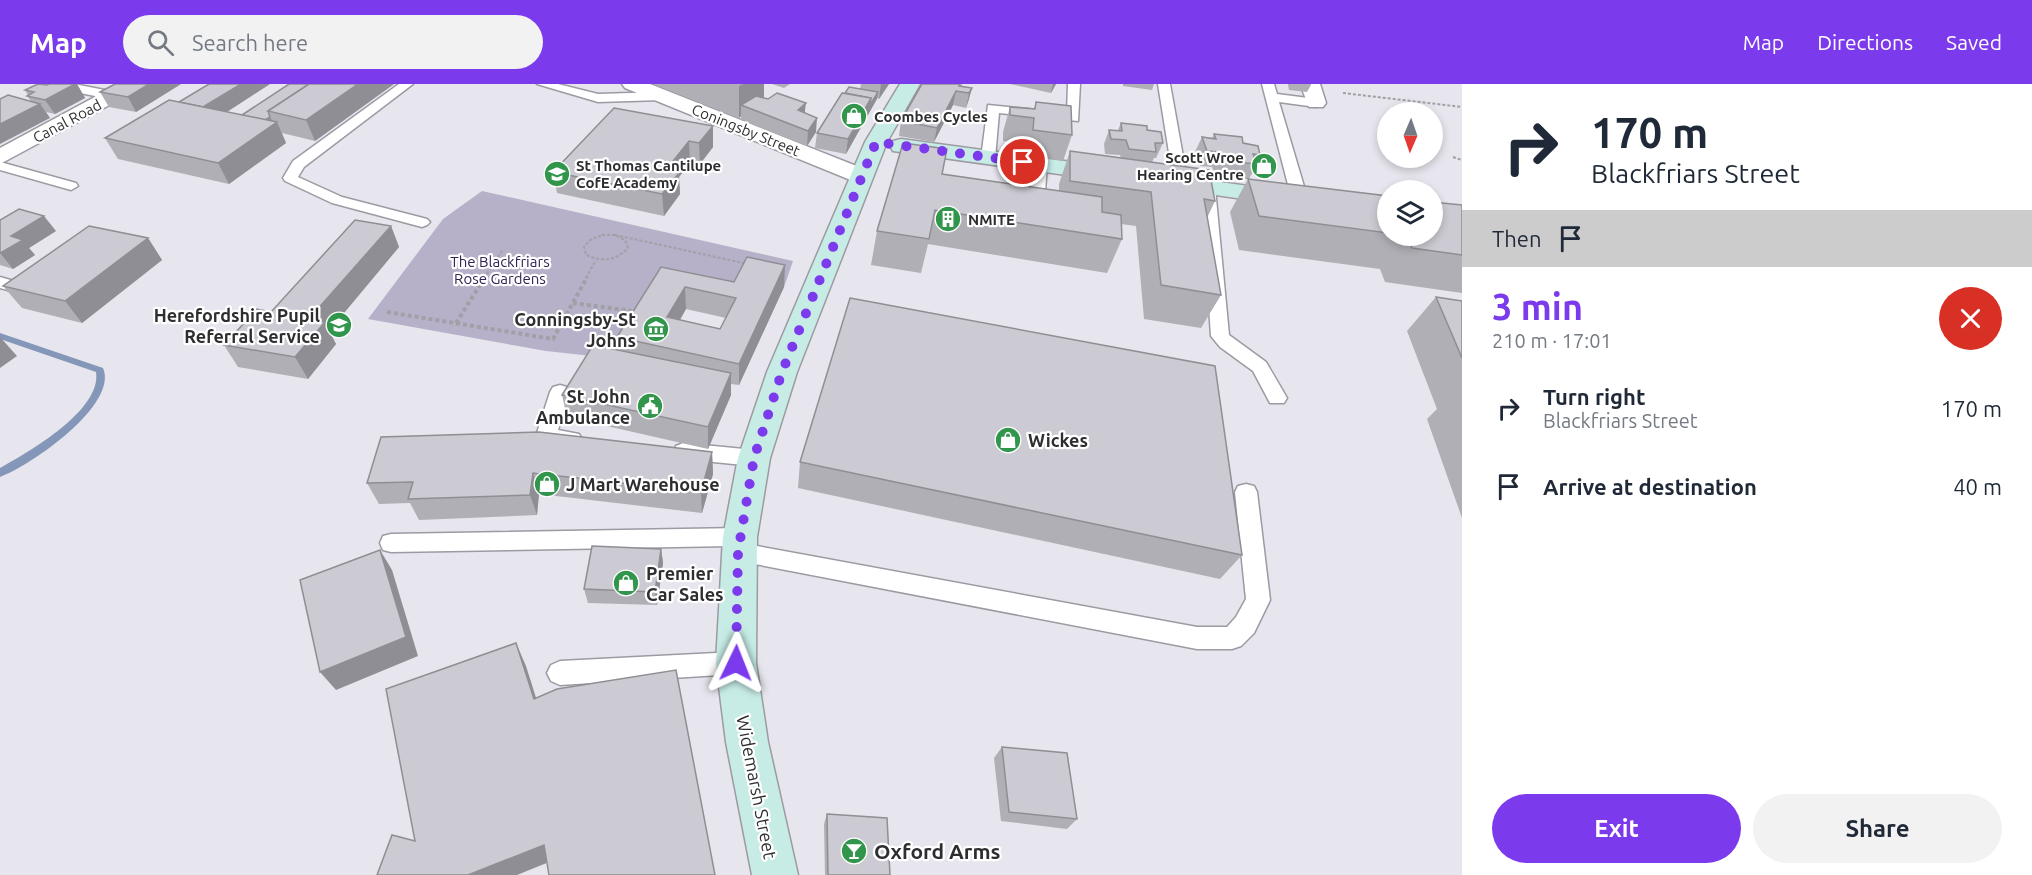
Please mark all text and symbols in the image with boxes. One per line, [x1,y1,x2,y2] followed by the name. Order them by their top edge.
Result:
[123,15,543,69] search box
[144,26,177,59] icon: search
[30,27,87,58] text: Map
[192,30,308,55] text: Search here
[1743,30,1784,54] text: Map
[1817,30,1913,54] text: Directions
[1946,30,2002,54] text: Saved
[30,96,104,146] street label: Canal Road
[689,101,803,159] street label: Coningsby Street
[839,101,869,131] shop icon: Coombes Cycles
[1377,102,1443,168] north arrow
[1377,102,1443,246] map controls
[874,108,988,125] place label: Coombes Cycles
[1492,108,1570,186] icon: right
[1591,109,1708,156] text: 170 m
[997,136,1048,187] pin
[1006,145,1039,178] icon: arrive
[1137,149,1244,183] place label: Scott Wroe Hearing Centre
[1249,151,1279,181] shop icon: Scott Wroe Hearing Centre
[576,157,721,191] place label: St Thomas Cantilupe CofE Academy
[1591,158,1800,188] text: Blackfriars Street
[542,159,572,189] school or university icon: St Thomas Cantilupe CofE Academy
[1377,180,1443,246] button: layers
[933,204,963,234] building icon: NMITE
[968,211,1015,228] place label: NMITE
[1554,222,1587,255] icon: arrive
[1492,226,1542,251] text: Then
[450,253,550,287] park label: The Blackfriars Rose Gardens
[1492,286,1583,327] text: 3 min
[1939,287,2002,350] button: close
[154,305,321,346] place label: Herefordshire Pupil Referral Service
[514,309,636,350] place label: Conningsby-St Johns
[324,310,354,340] school or university icon: Herefordshire Pupil Referral Service
[641,314,671,344] museum icon: Conningsby-St Johns
[1492,329,1612,352] text: 210 m · 17:01
[1543,384,1645,409] text: Turn right
[536,386,630,427] place label: St John Ambulance
[635,391,665,421] public building icon: St John Ambulance
[1492,392,1525,425] icon: right
[1941,396,2002,421] text: 170 m
[1543,409,1698,432] text: Blackfriars Street
[993,425,1023,455] shop icon: Wickes
[1028,430,1088,450] place label: Wickes
[532,469,562,499] shop icon: J Mart Warehouse
[1492,470,1525,503] icon: arrive
[566,474,720,494] place label: J Mart Warehouse
[1543,474,1757,499] text: Arrive at destination
[1953,474,2002,499] text: 40 m
[646,563,724,604] place label: Premier Car Sales
[611,568,641,598] shop icon: Premier Car Sales
[704,631,768,695] position arrow
[733,713,781,861] street label: Widemarsh Street
[1492,794,1741,863] button: Exit
[1753,794,2002,863] button: Share
[839,836,869,866] bar icon: Oxford Arms
[874,839,1001,863] place label: Oxford Arms

